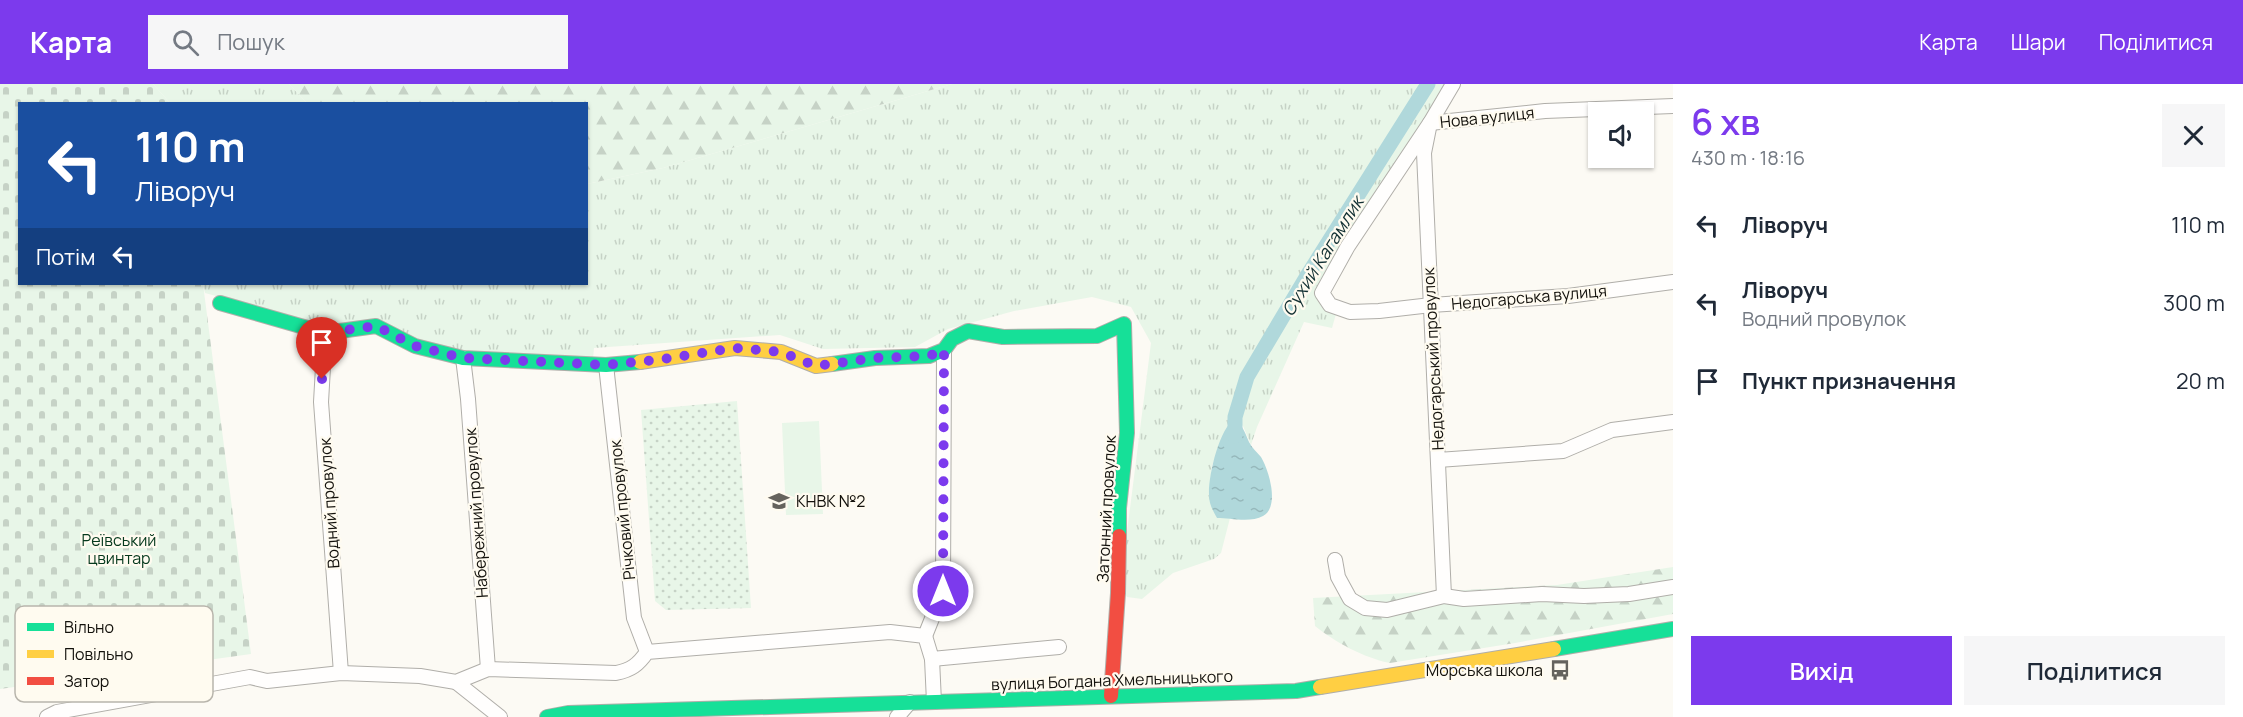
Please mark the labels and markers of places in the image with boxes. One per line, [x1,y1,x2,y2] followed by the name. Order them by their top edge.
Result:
[296,317,347,379] pin
[767,489,791,513] school or university icon: КНВК №2
[796,490,865,512] place label: КНВК №2
[1548,658,1572,682] bus stop icon: Морська школа
[1426,659,1543,681] place label: Морська школа

